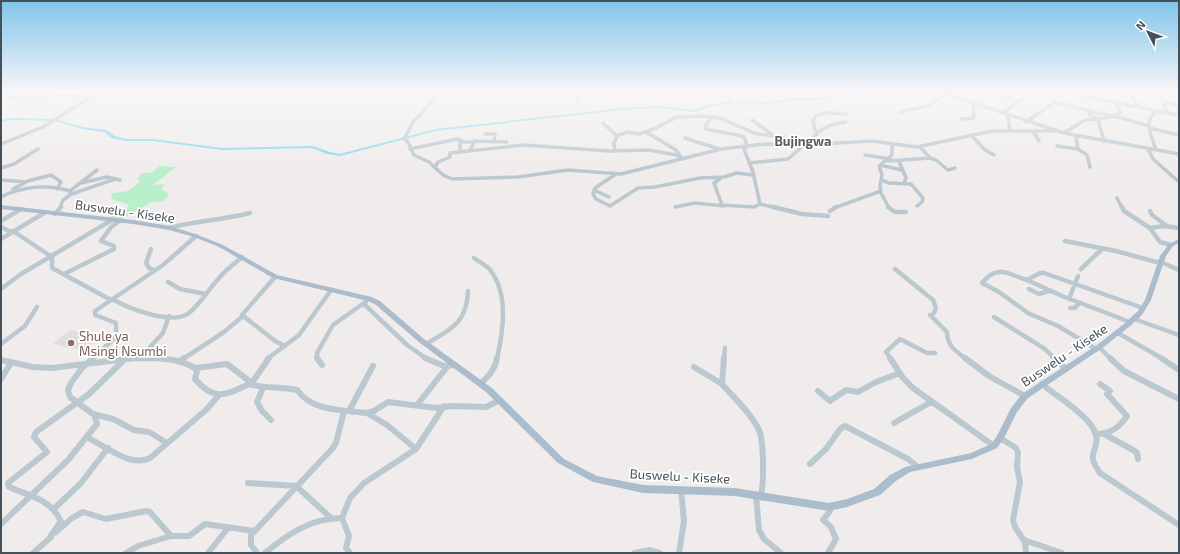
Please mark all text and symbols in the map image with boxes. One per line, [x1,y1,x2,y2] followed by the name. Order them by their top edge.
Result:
[1128,12,1168,52] north arrow
[1133,18,1148,32] text: N
[775,133,831,149] district label: Bujingwa
[74,196,176,226] street label: Buswelu - Kiseke
[1018,320,1110,390] street label: Buswelu - Kiseke
[79,328,166,359] place label: Shule ya Msingi Nsumbi
[66,338,76,348] marker: Shule ya Msingi Nsumbi
[629,465,731,487] street label: Buswelu - Kiseke

